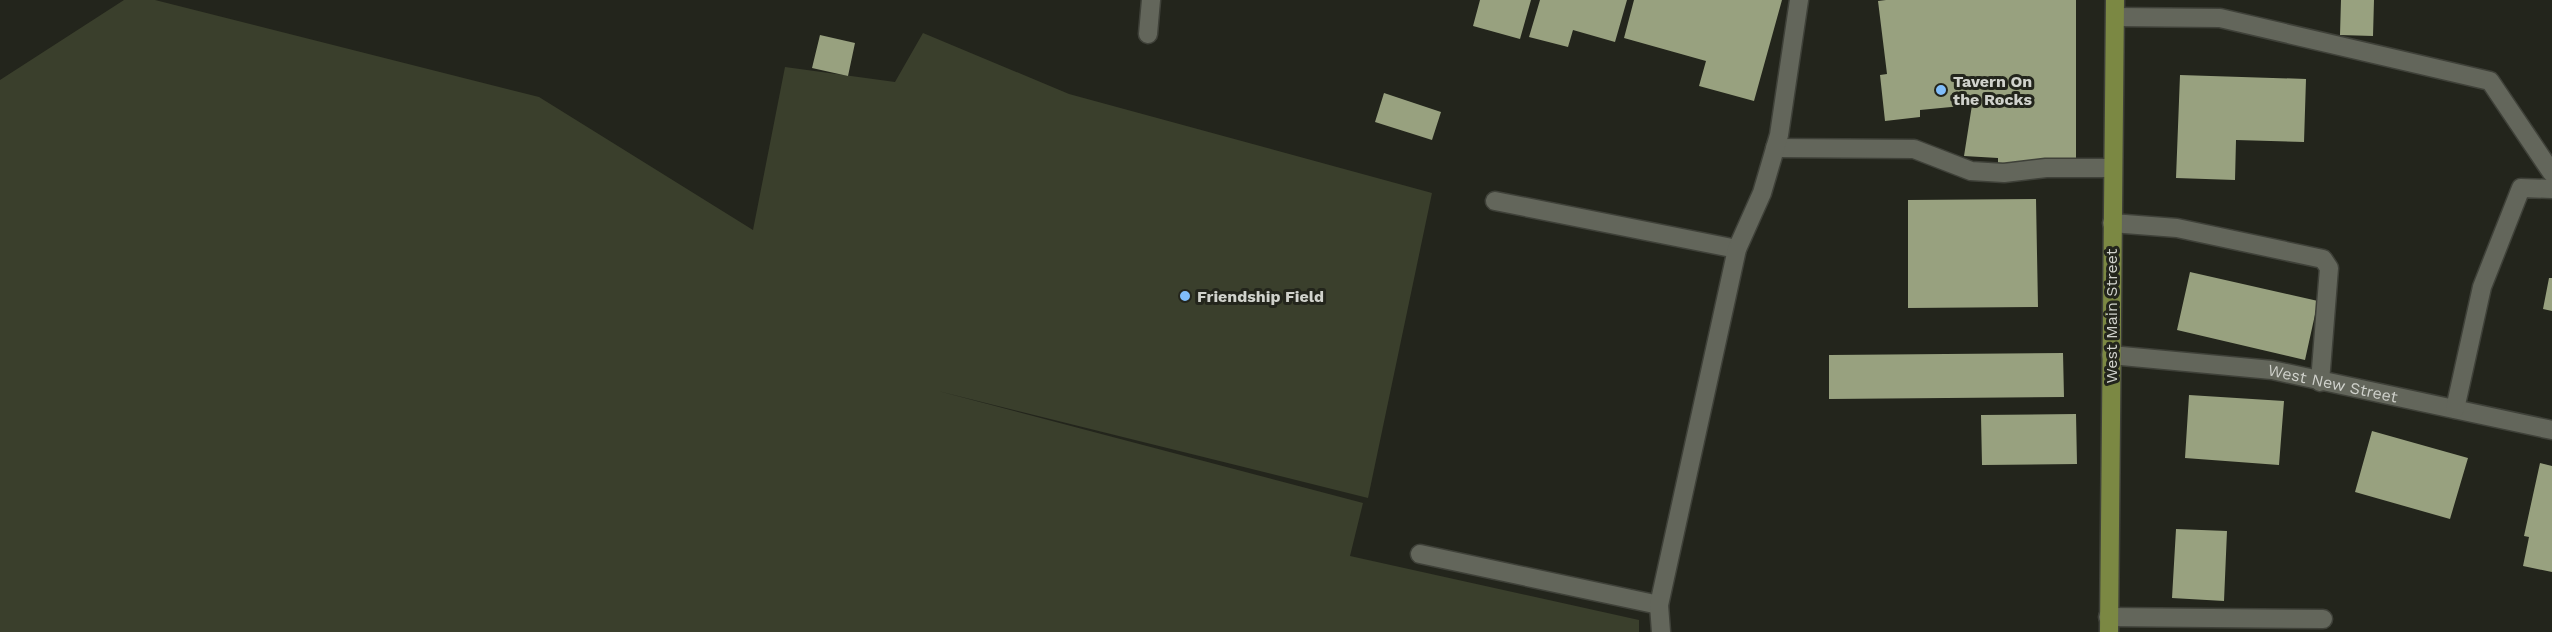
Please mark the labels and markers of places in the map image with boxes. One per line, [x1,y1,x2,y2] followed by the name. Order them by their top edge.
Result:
[1953,72,2032,109] place label: Tavern On the Rocks
[1934,83,1948,97] marker: Tavern On the Rocks
[1197,287,1324,306] place label: Friendship Field
[1178,289,1192,303] marker: Friendship Field

